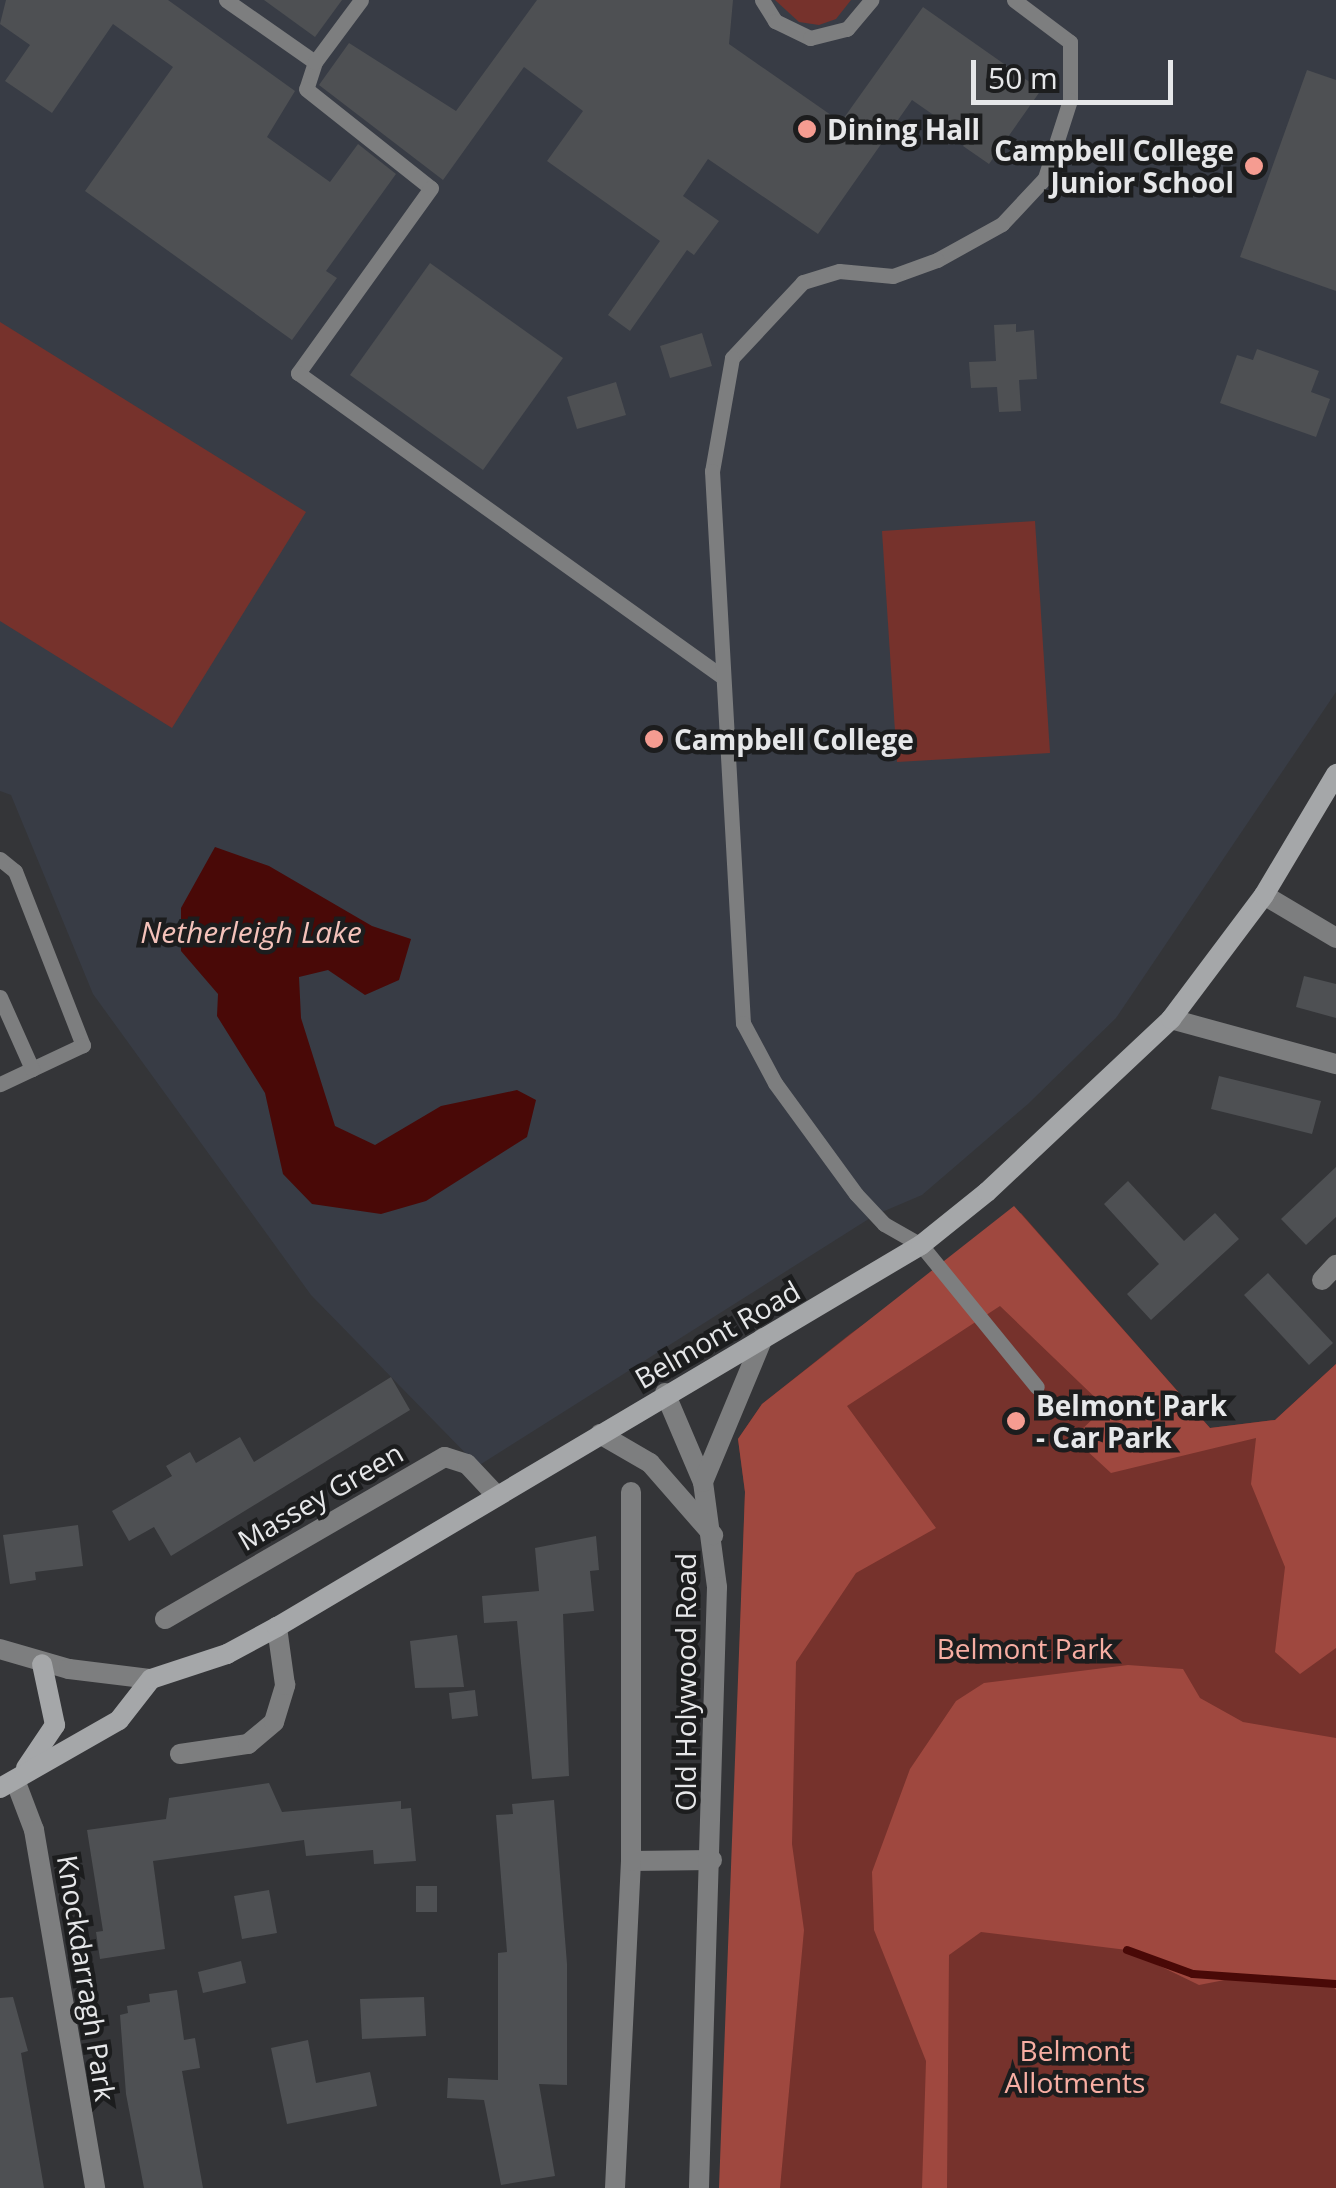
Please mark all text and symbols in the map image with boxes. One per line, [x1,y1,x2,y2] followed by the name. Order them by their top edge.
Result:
[976,40,1178,102] scale bar
[988,57,1058,98] text: 50 m
[827,112,980,146] place label: Dining Hall
[796,118,818,140] marker: Dining Hall
[994,133,1234,199] place label: Campbell College Junior School
[1243,155,1265,177] marker: Campbell College Junior School
[674,722,914,756] place label: Campbell College
[643,728,665,750] marker: Campbell College
[140,914,362,950] water label: Netherleigh Lake
[629,1273,805,1395] street label: Belmont Road
[1036,1388,1227,1454] place label: Belmont Park - Car Park
[1005,1410,1027,1432] marker: Belmont Park - Car Park
[232,1435,408,1557] street label: Massey Green
[668,1553,702,1811] street label: Old Holywood Road
[937,1631,1113,1665] park label: Belmont Park
[51,1853,123,2103] street label: Knockdarragh Park
[1005,2033,1145,2099] park label: Belmont Allotments

